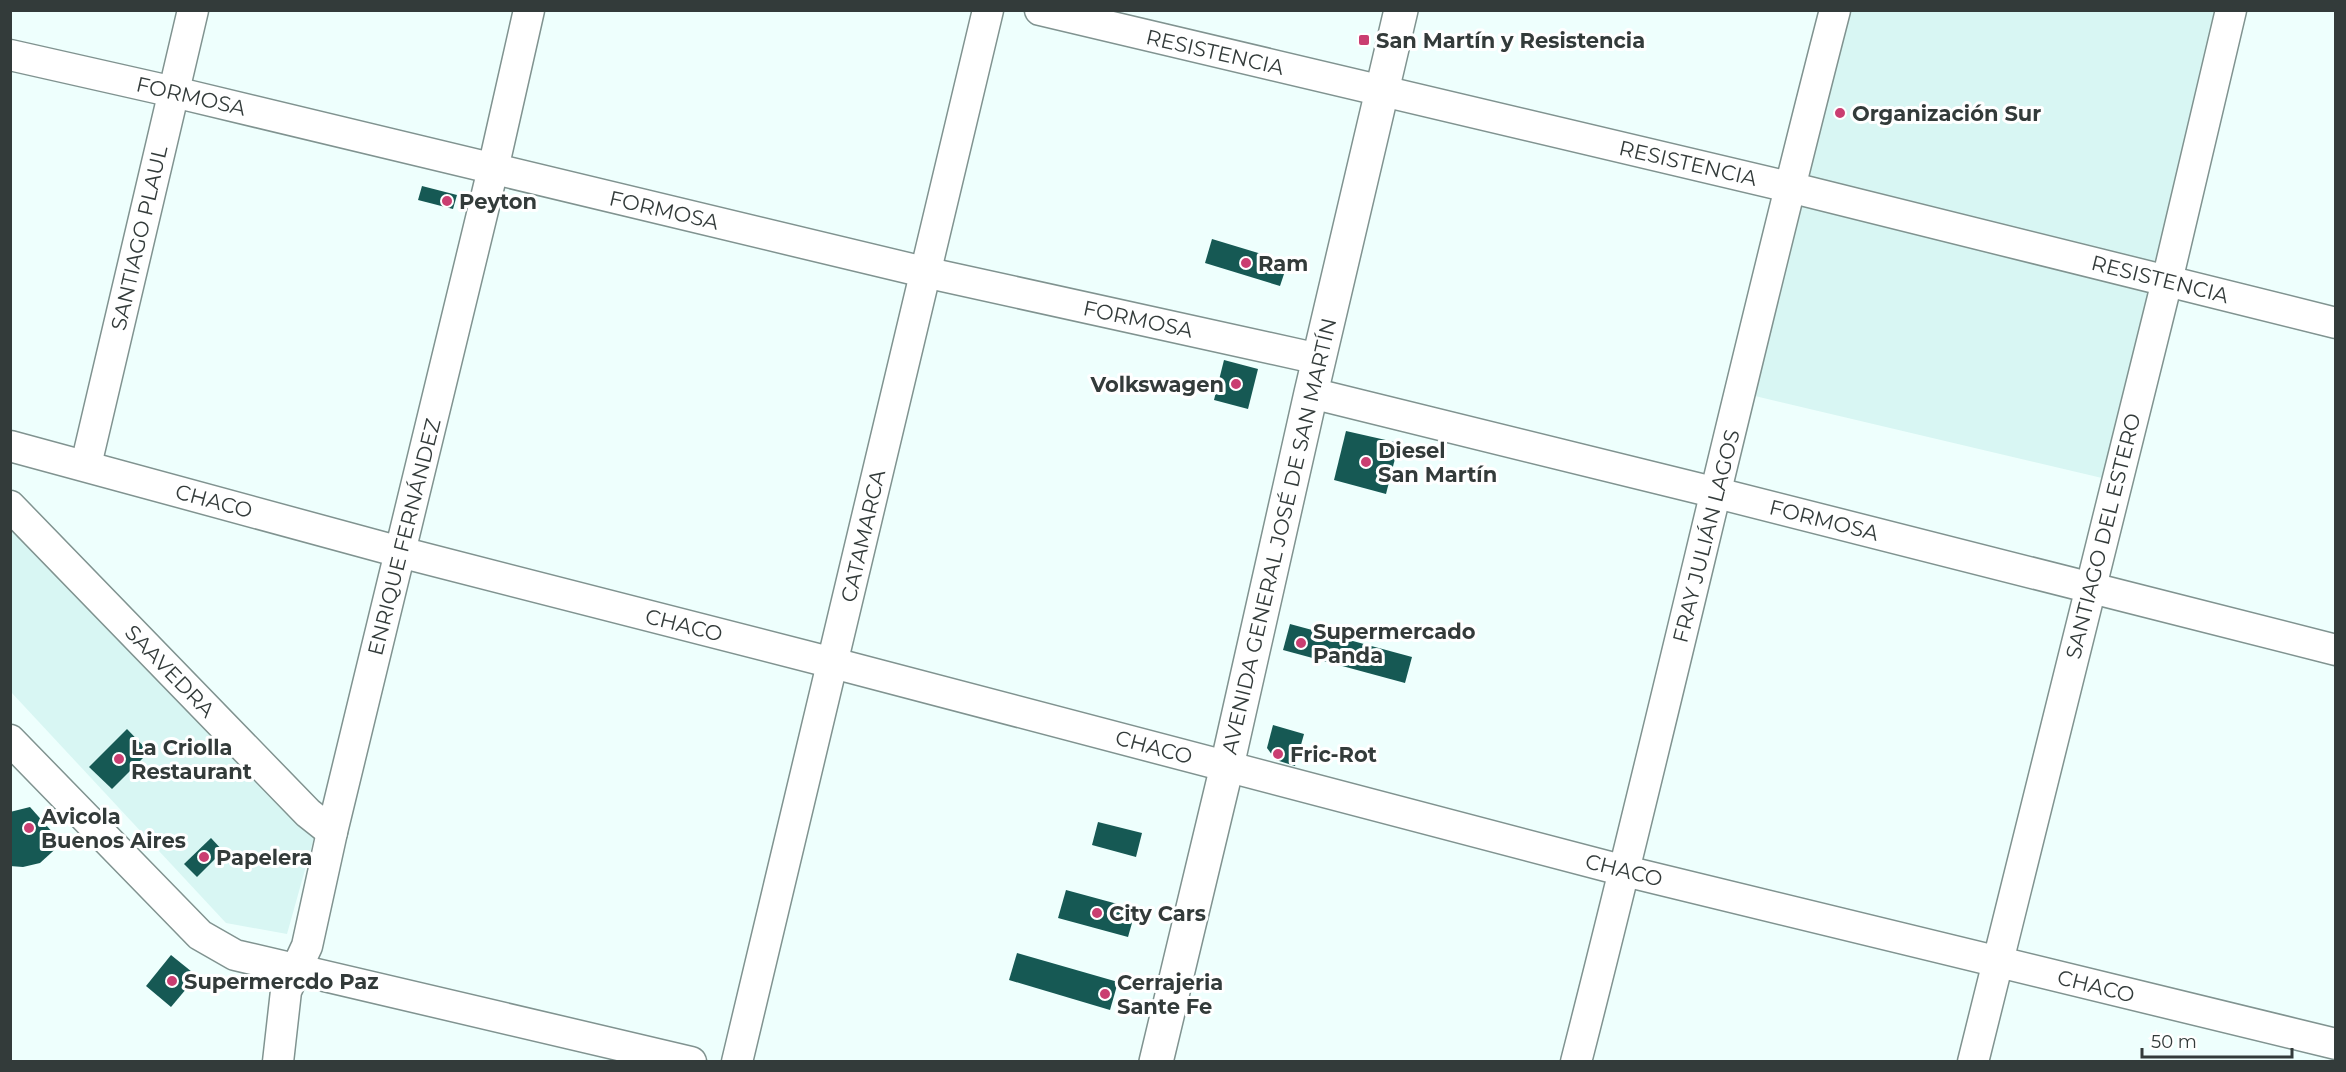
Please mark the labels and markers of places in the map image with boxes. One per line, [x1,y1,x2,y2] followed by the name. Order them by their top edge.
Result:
[1376,28,1645,53] place label: San Martín y Resistencia
[1357,33,1371,47] marker: San Martín y Resistencia
[1852,101,2041,126] place label: Organización Sur
[1833,106,1847,120] marker: Organización Sur
[459,189,537,214] place label: Peyton
[440,194,454,208] marker: Peyton
[1258,251,1308,276] place label: Ram
[1239,256,1253,270] marker: Ram
[1089,372,1224,397] place label: Volkswagen
[1229,377,1243,391] marker: Volkswagen
[1378,438,1497,487] place label: Diesel San Martín
[1359,455,1373,469] marker: Diesel San Martín
[1313,619,1476,668] place label: Supermercado Panda
[1294,636,1308,650] marker: Supermercado Panda
[131,735,252,784] place label: La Criolla Restaurant
[1290,742,1377,767] place label: Fric-Rot
[1271,747,1285,761] marker: Fric-Rot
[112,752,126,766] marker: La Criolla Restaurant
[40,804,186,853] place label: Avicola Buenos Aires
[22,821,36,835] marker: Avicola Buenos Aires
[216,845,313,870] place label: Papelera
[197,850,211,864] marker: Papelera
[1109,901,1206,926] place label: City Cars
[1090,906,1104,920] marker: City Cars
[184,969,379,994] place label: Supermercdo Paz
[1117,970,1223,1019] place label: Cerrajeria Sante Fe
[165,974,179,988] marker: Supermercdo Paz
[1098,987,1112,1001] marker: Cerrajeria Sante Fe

